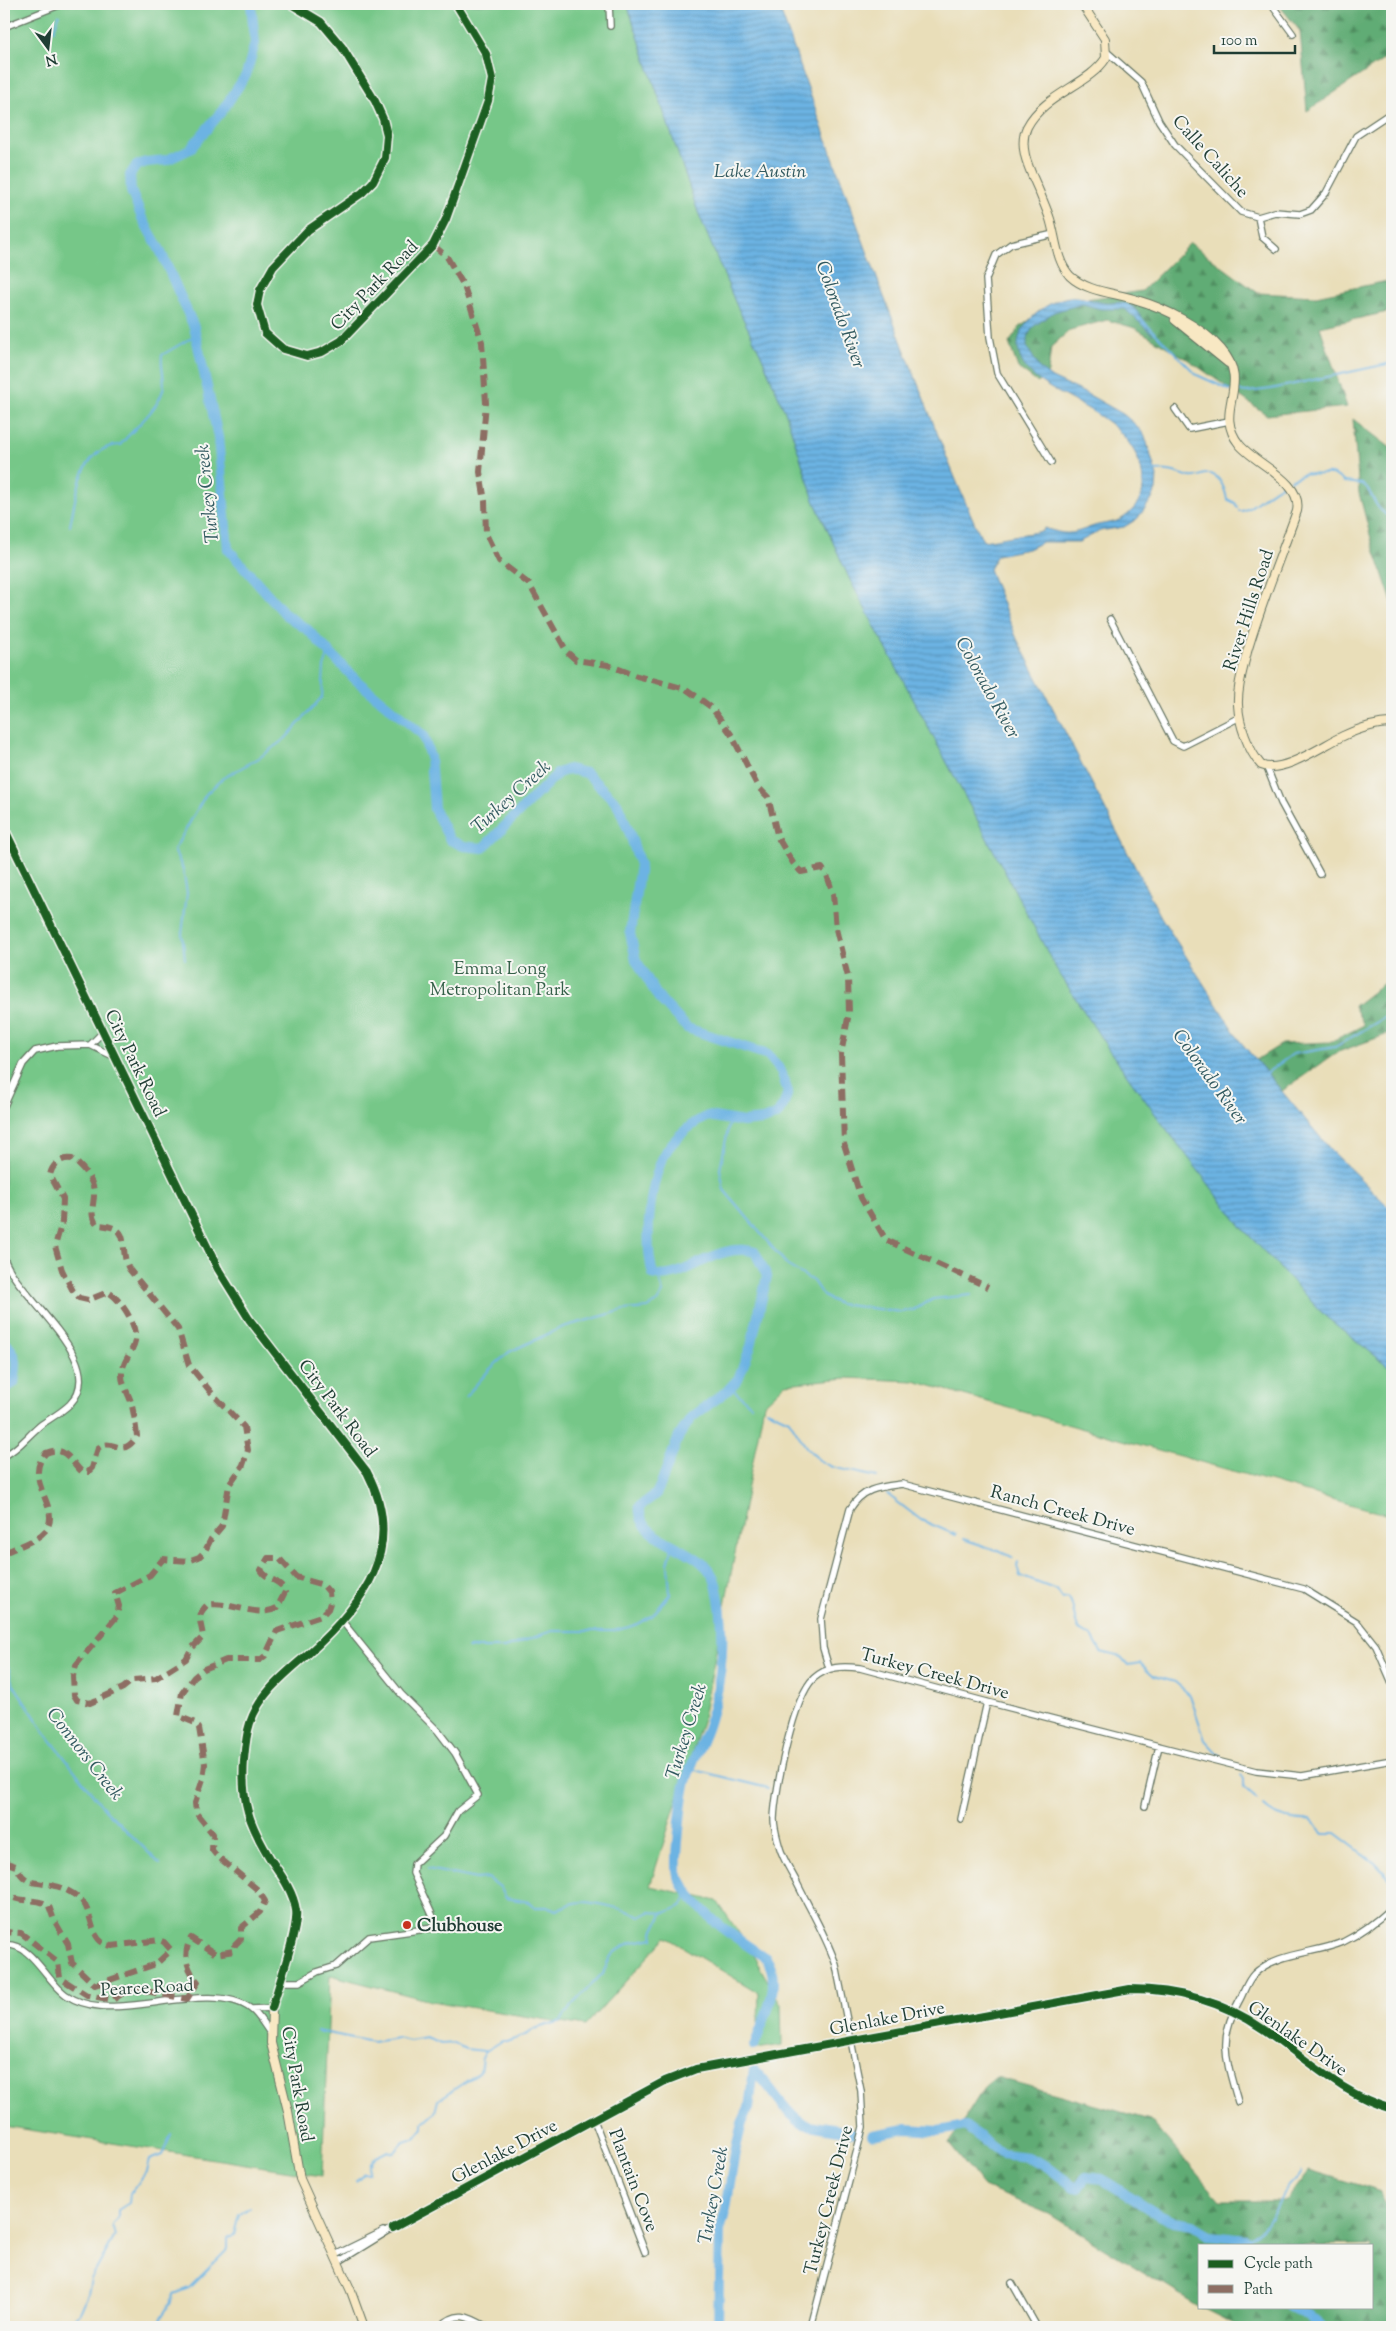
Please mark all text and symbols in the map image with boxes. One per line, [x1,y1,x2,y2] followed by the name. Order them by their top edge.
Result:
[22,22,72,72] north arrow
[1214,22,1295,54] scale bar
[1221,31,1258,52] text: 100 m
[43,48,59,70] text: N
[1165,110,1254,205] street label: Calle Caliche
[714,159,806,186] water label: Lake Austin
[325,235,425,337] street label: City Park Road
[808,257,872,373] water label: Colorado River
[190,443,227,544] water label: Turkey Creek
[1218,546,1282,675] street label: River Hills Road
[948,632,1026,744] water label: Colorado River
[466,754,558,841] water label: Turkey Creek
[430,957,570,1004] park label: Emma Long Metropolitan Park
[97,1006,172,1122] street label: City Park Road
[1165,1024,1253,1131] water label: Colorado River
[291,1355,382,1464] street label: City Park Road
[987,1480,1138,1544] street label: Ranch Creek Drive
[857,1643,1012,1707] street label: Turkey Creek Drive
[660,1680,715,1783] water label: Turkey Creek
[39,1702,129,1807] water label: Connors Creek
[417,1914,503,1940] place label: Clubhouse
[401,1919,413,1931] marker: Clubhouse
[100,1974,194,2004] street label: Pearce Road
[1242,1995,1352,2084] street label: Glenlake Drive
[828,1996,947,2044] street label: Glenlake Drive
[273,2025,319,2144] street label: City Park Road
[447,2114,563,2192] street label: Glenlake Drive
[799,2123,861,2278] street label: Turkey Creek Drive
[601,2125,664,2236] street label: Plantain Cove
[693,2144,736,2247] water label: Turkey Creek
[1198,2244,1374,2308] legend
[1244,2254,1313,2275] text: Cycle path
[1244,2280,1273,2301] text: Path

